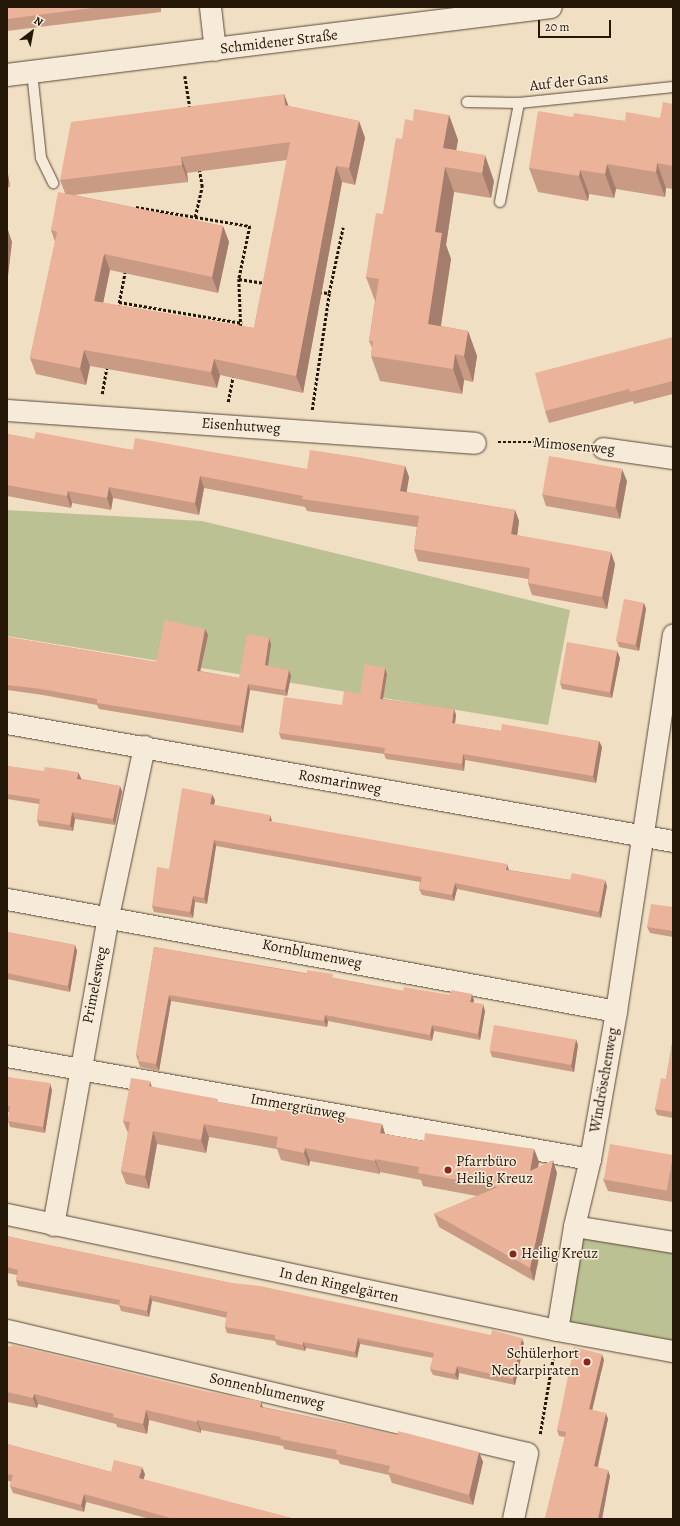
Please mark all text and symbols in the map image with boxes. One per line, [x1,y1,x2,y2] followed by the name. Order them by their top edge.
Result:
[12,12,52,52] north arrow
[540,12,613,38] scale bar
[31,13,46,30] text: N
[545,19,569,35] text: 20 m
[219,26,339,58] street label: Schmidener Straße
[529,69,609,95] street label: Auf der Gans
[201,414,281,438] street label: Eisenhutweg
[532,433,616,459] street label: Mimosenweg
[297,766,383,798] street label: Rosmarinweg
[261,935,363,973] street label: Kornblumenweg
[79,945,111,1025] street label: Primelesweg
[586,1026,622,1134] street label: Windröschenweg
[249,1090,347,1124] street label: Immergrünweg
[456,1152,533,1187] place label: Pfarrbüro Heilig Kreuz
[443,1165,453,1175] marker: Pfarrbüro Heilig Kreuz
[521,1245,598,1263] place label: Heilig Kreuz
[508,1249,518,1259] marker: Heilig Kreuz
[278,1264,400,1306] street label: In den Ringelgärten
[491,1344,579,1379] place label: Schülerhort Neckarpiraten
[582,1357,592,1367] marker: Schülerhort Neckarpiraten
[208,1369,326,1413] street label: Sonnenblumenweg

